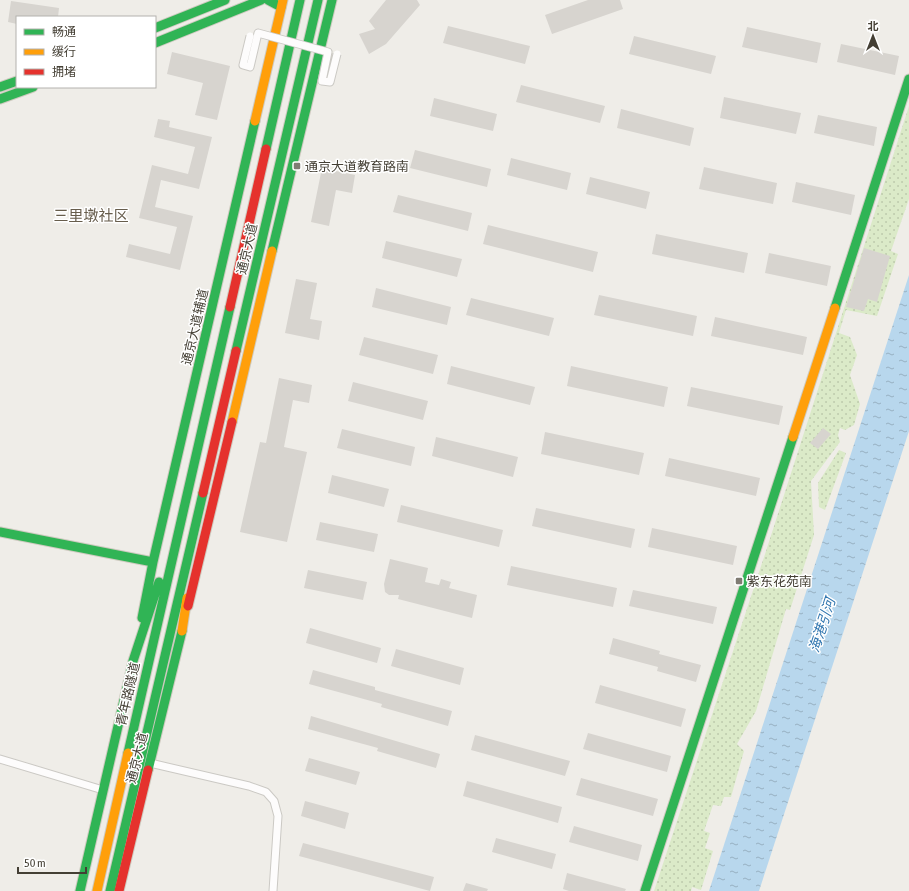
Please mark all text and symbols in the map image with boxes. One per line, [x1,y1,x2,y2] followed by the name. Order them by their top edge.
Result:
[16,16,156,88] legend
[853,16,893,56] north arrow
[868,20,879,32] text: 北
[52,25,76,39] text: 畅通
[52,45,76,59] text: 缓行
[52,65,76,79] text: 拥堵
[305,159,409,174] place label: 通京大道教育路南
[292,161,302,171] marker: 通京大道教育路南
[53,207,129,224] district label: 三里墩社区
[234,222,260,276] street label: 通京大道
[179,287,211,367] street label: 通京大道辅道
[747,574,812,589] place label: 紫东花苑南
[734,576,744,586] marker: 紫东花苑南
[806,593,839,654] water label: 海港引河
[113,661,143,727] street label: 青年路隧道
[123,731,151,785] street label: 通京大道
[18,849,86,875] scale bar
[24,856,46,870] text: 50 m

